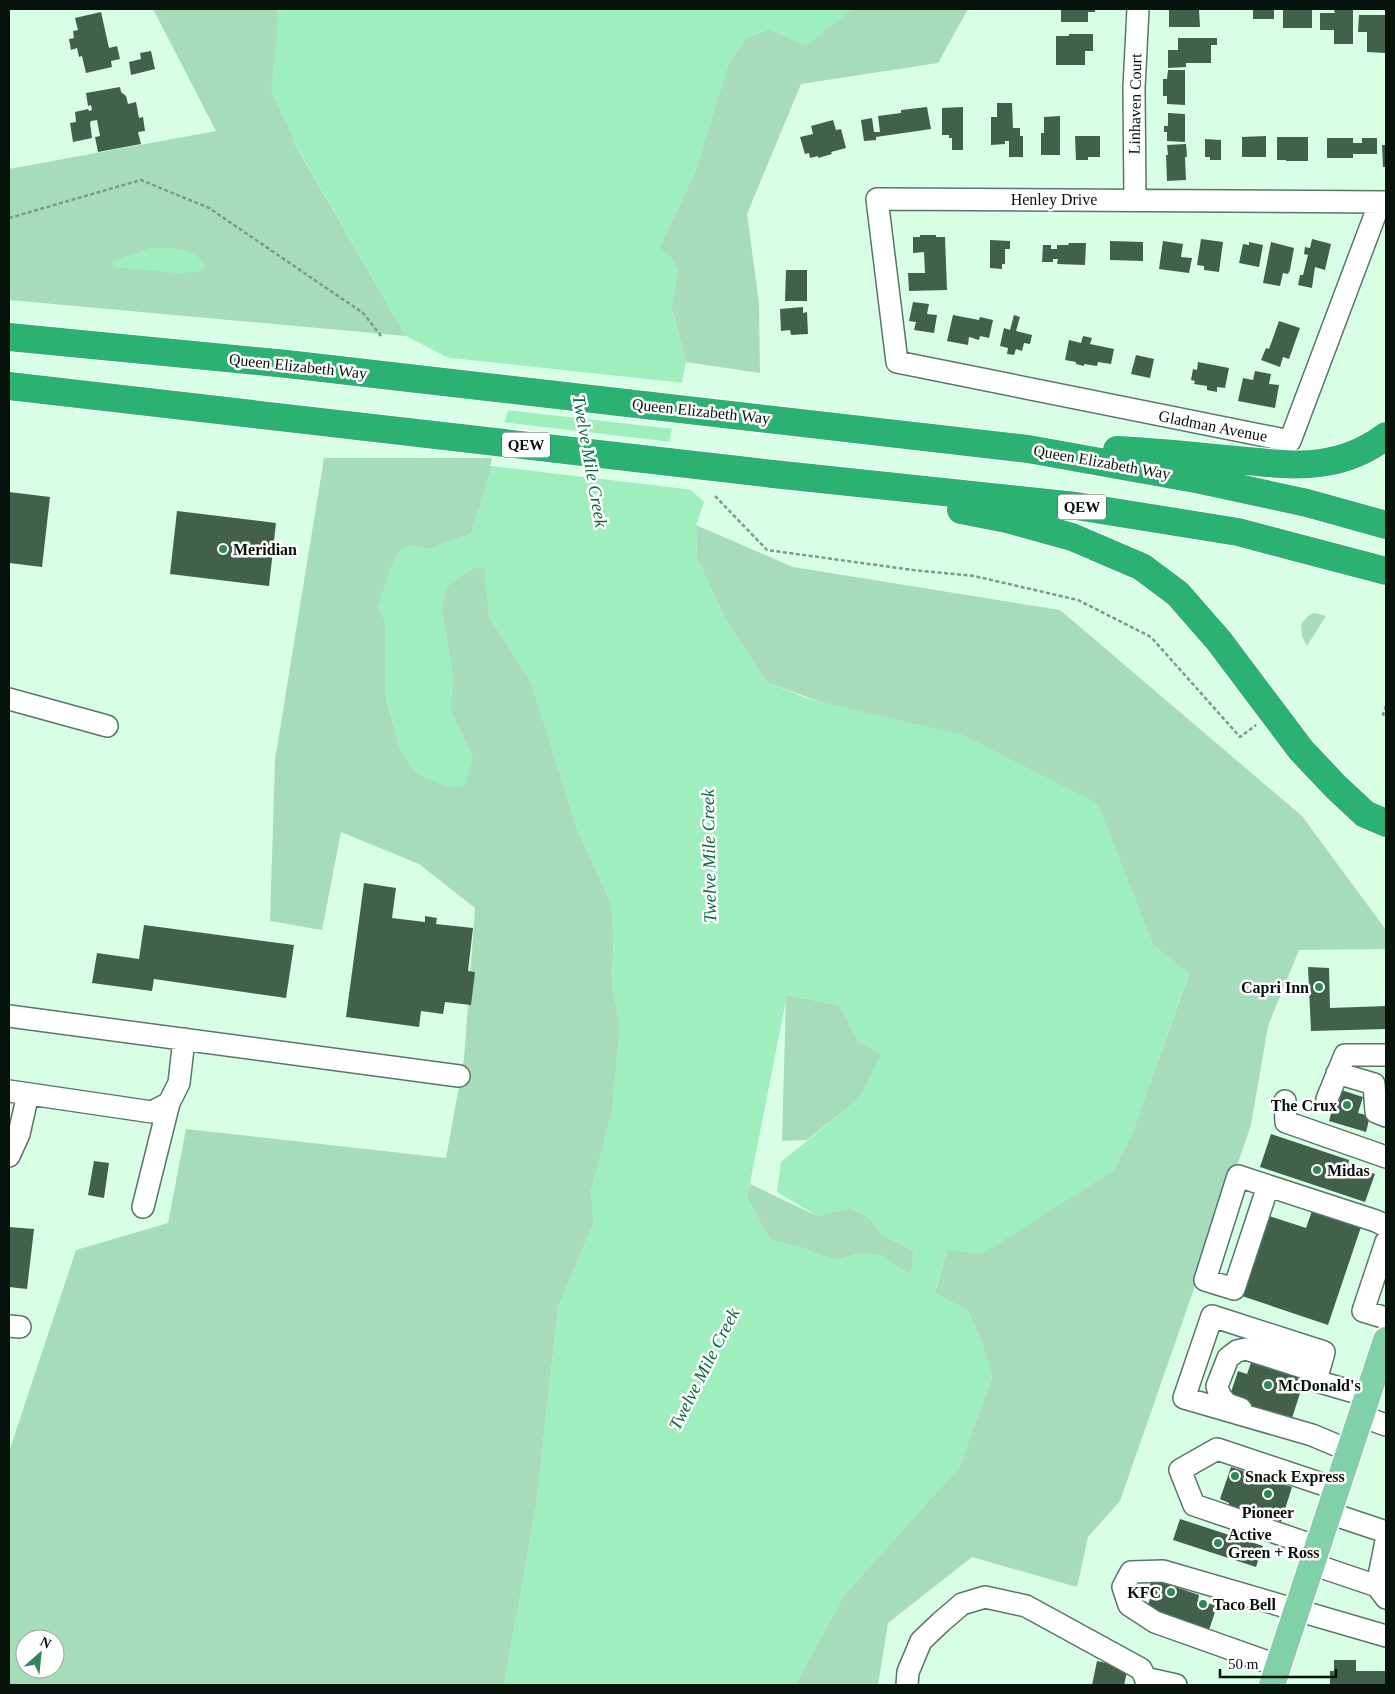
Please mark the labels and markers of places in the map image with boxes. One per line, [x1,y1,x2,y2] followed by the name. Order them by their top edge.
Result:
[233,541,297,558] place label: Meridian
[217,543,229,555] marker: Meridian
[1241,979,1309,997] place label: Capri Inn
[1313,981,1325,993] marker: Capri Inn
[1271,1097,1337,1114] place label: The Crux
[1341,1099,1353,1111] marker: The Crux
[1327,1162,1370,1179] place label: Midas
[1311,1164,1323,1176] marker: Midas
[1278,1377,1361,1394] place label: McDonald's
[1262,1379,1274,1391] marker: McDonald's
[1245,1468,1345,1486] place label: Snack Express
[1229,1470,1241,1482] marker: Snack Express
[1262,1488,1274,1500] marker: Pioneer
[1242,1504,1294,1521] place label: Pioneer
[1228,1526,1319,1561] place label: Active Green + Ross
[1212,1537,1224,1549] marker: Active Green + Ross
[1127,1584,1161,1601] place label: KFC
[1165,1586,1177,1598] marker: KFC
[1213,1596,1277,1613] place label: Taco Bell
[1197,1598,1209,1610] marker: Taco Bell

